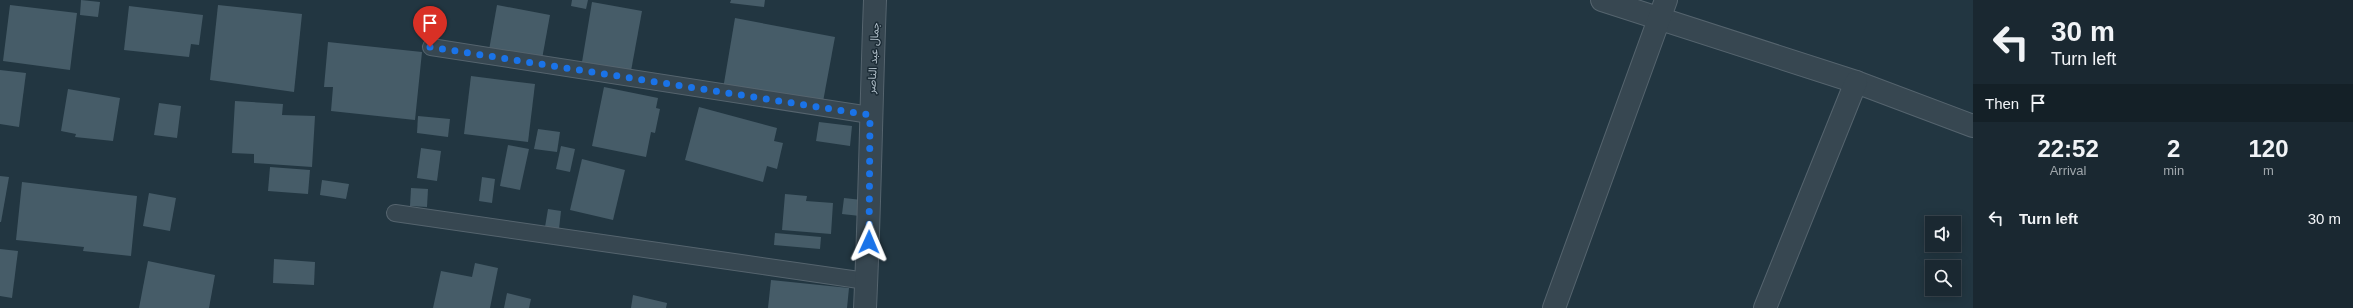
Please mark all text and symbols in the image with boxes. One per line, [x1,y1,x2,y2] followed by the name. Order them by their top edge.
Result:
[413,6,447,47] pin
[419,12,441,34] icon: arrive
[1985,16,2037,68] icon: left
[2051,16,2115,47] text: 30 m
[865,21,882,95] street label: جمال عبد الناصر
[2051,49,2116,69] text: Turn left
[2027,92,2049,114] icon: arrive
[1985,95,2019,112] text: Then
[2037,135,2099,162] text: 22:52
[2167,135,2180,162] text: 2
[2249,135,2289,162] text: 120
[2050,163,2087,178] text: Arrival
[2163,163,2184,178] text: min
[2263,163,2274,178] text: m
[1985,207,2007,229] icon: left
[2019,210,2078,227] text: Turn left
[2308,210,2341,227] text: 30 m
[1925,216,1961,296] map controls
[1925,216,1961,252] button: sound
[848,221,890,263] position arrow
[1925,260,1961,296] button: search

